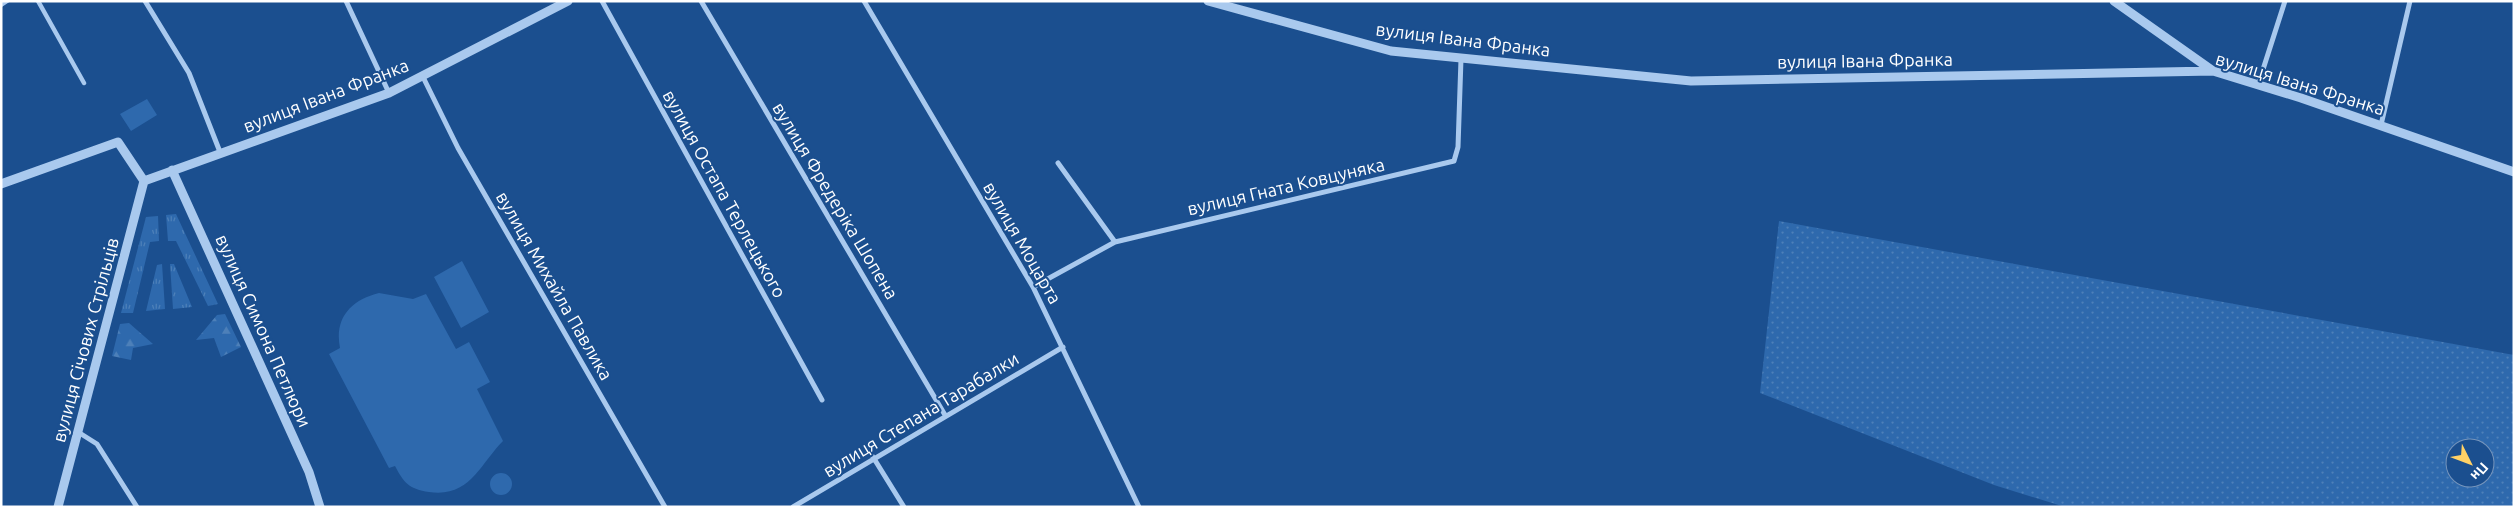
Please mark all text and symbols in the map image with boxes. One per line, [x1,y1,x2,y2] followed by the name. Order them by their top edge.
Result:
[1375,18,1552,60] street label: вулиця Івана Франка
[1777,48,1953,72] street label: вулиця Івана Франка
[2213,48,2387,118] street label: вулиця Івана Франка
[240,54,411,136] street label: вулиця Івана Франка
[659,86,790,301] street label: вулиця Остапа Терлецького
[769,99,903,302] street label: вулиця Фредеріка Шопена
[1185,154,1386,218] street label: вулиця Гната Ковцуняка
[980,178,1066,307] street label: вулиця Моцарта
[493,188,617,383] street label: вулиця Михайла Павлика
[212,231,316,430] street label: вулиця Симона Петлюри
[48,235,122,444] street label: вулиця Січових Стрільців
[819,348,1022,481] street label: вулиця Степана Тарабалки
[2445,438,2495,488] north arrow
[2468,460,2492,484] text: Пн

